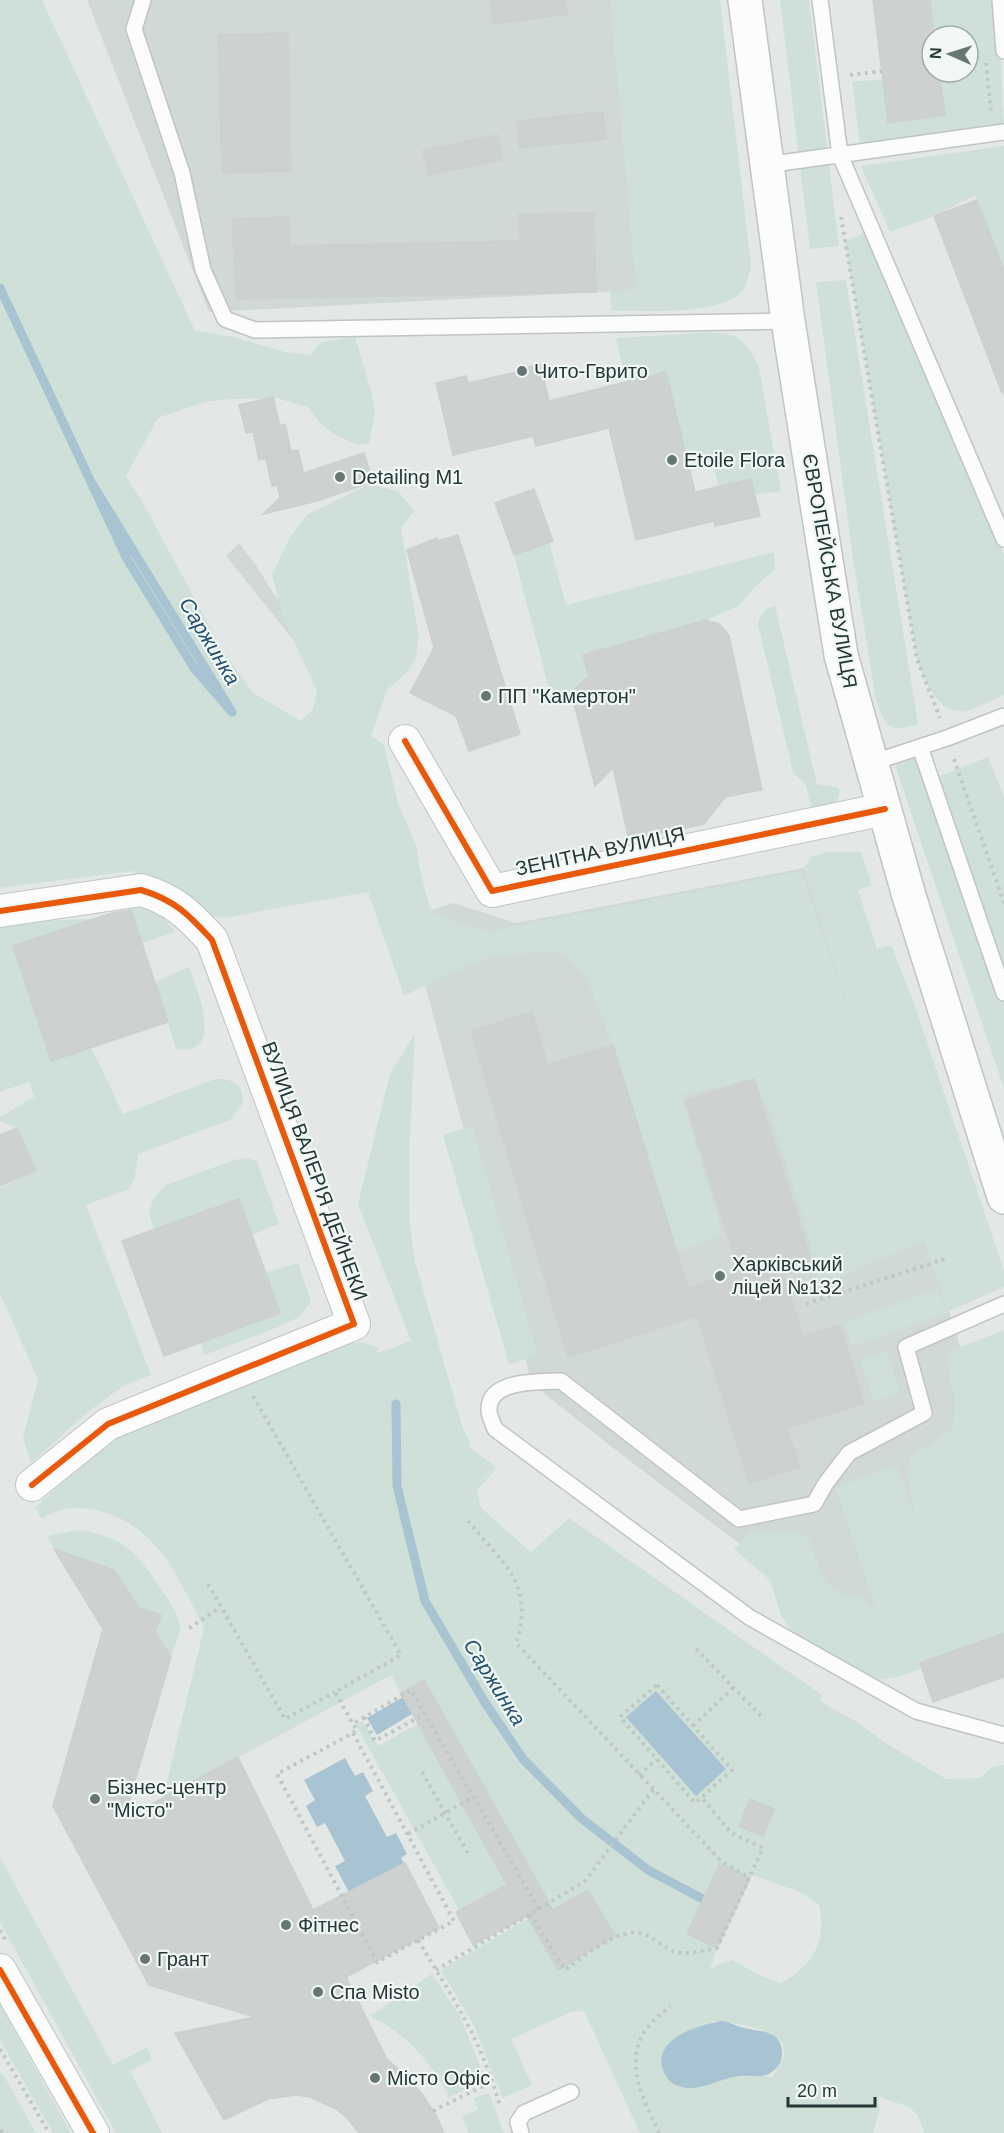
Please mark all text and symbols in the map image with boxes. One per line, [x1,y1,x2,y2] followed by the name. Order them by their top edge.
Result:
[920,24,980,84] north arrow
[927,47,944,59] text: N
[534,360,648,382] place label: Чито-Гврито
[515,364,529,378] marker: Чито-Гврито
[684,449,786,471] place label: Etoile Flora
[799,452,862,690] street label: ЄВРОПЕЙСЬКА ВУЛИЦЯ
[665,453,679,467] marker: Etoile Flora
[352,466,463,488] place label: Detailing M1
[333,470,347,484] marker: Detailing M1
[175,593,245,689] water label: Саржинка
[498,685,636,707] place label: ПП "Камертон"
[479,689,493,703] marker: ПП "Камертон"
[513,822,687,880] street label: ЗЕНІТНА ВУЛИЦЯ
[258,1038,373,1303] street label: ВУЛИЦЯ ВАЛЕРІЯ ДЕЙНЕКИ
[732,1253,843,1298] place label: Харківський ліцей №132
[713,1269,727,1283] marker: Харківський ліцей №132
[459,1634,531,1730] water label: Саржинка
[107,1776,226,1821] place label: Бізнес-центр "Місто"
[88,1792,102,1806] marker: Бізнес-центр "Місто"
[298,1914,359,1936] place label: Фітнес
[279,1918,293,1932] marker: Фітнес
[157,1948,209,1970] place label: Грант
[138,1952,152,1966] marker: Грант
[330,1981,420,2003] place label: Спа Misto
[311,1985,325,1999] marker: Спа Misto
[387,2067,490,2089] place label: Місто Офіс
[788,2070,875,2108] scale bar
[368,2071,382,2085] marker: Місто Офіс
[797,2081,837,2101] text: 20 m

